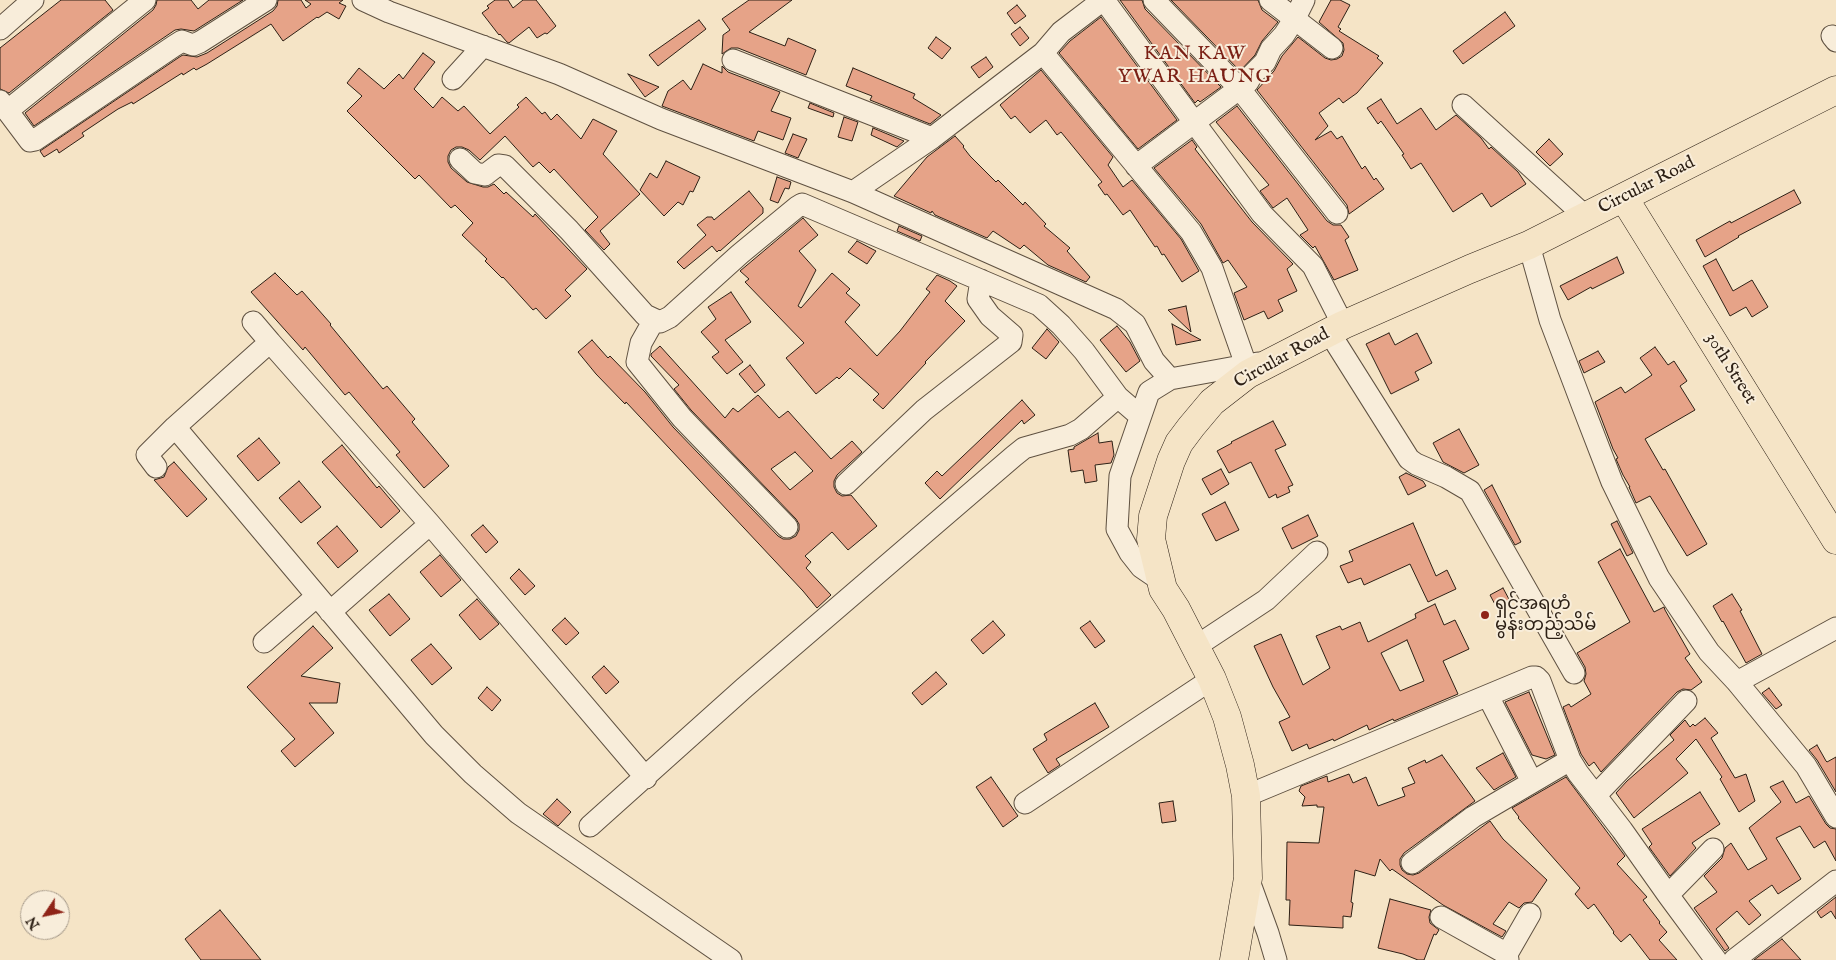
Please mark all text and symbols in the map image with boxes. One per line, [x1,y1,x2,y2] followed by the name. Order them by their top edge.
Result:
[1116,43,1274,90] district label: KAN KAW YWAR HAUNG
[1595,152,1699,220] street label: Circular Road
[1231,324,1333,394] street label: Circular Road
[1700,329,1760,409] street label: 30th Street
[1495,594,1596,636] place label: ရှင်အရဟံ မွန်းတည့်သိမ်
[1479,609,1491,621] marker: ရှင်အရဟံ မွန်းတည့်သိမ်
[20,890,70,940] north arrow
[23,913,44,933] text: N

